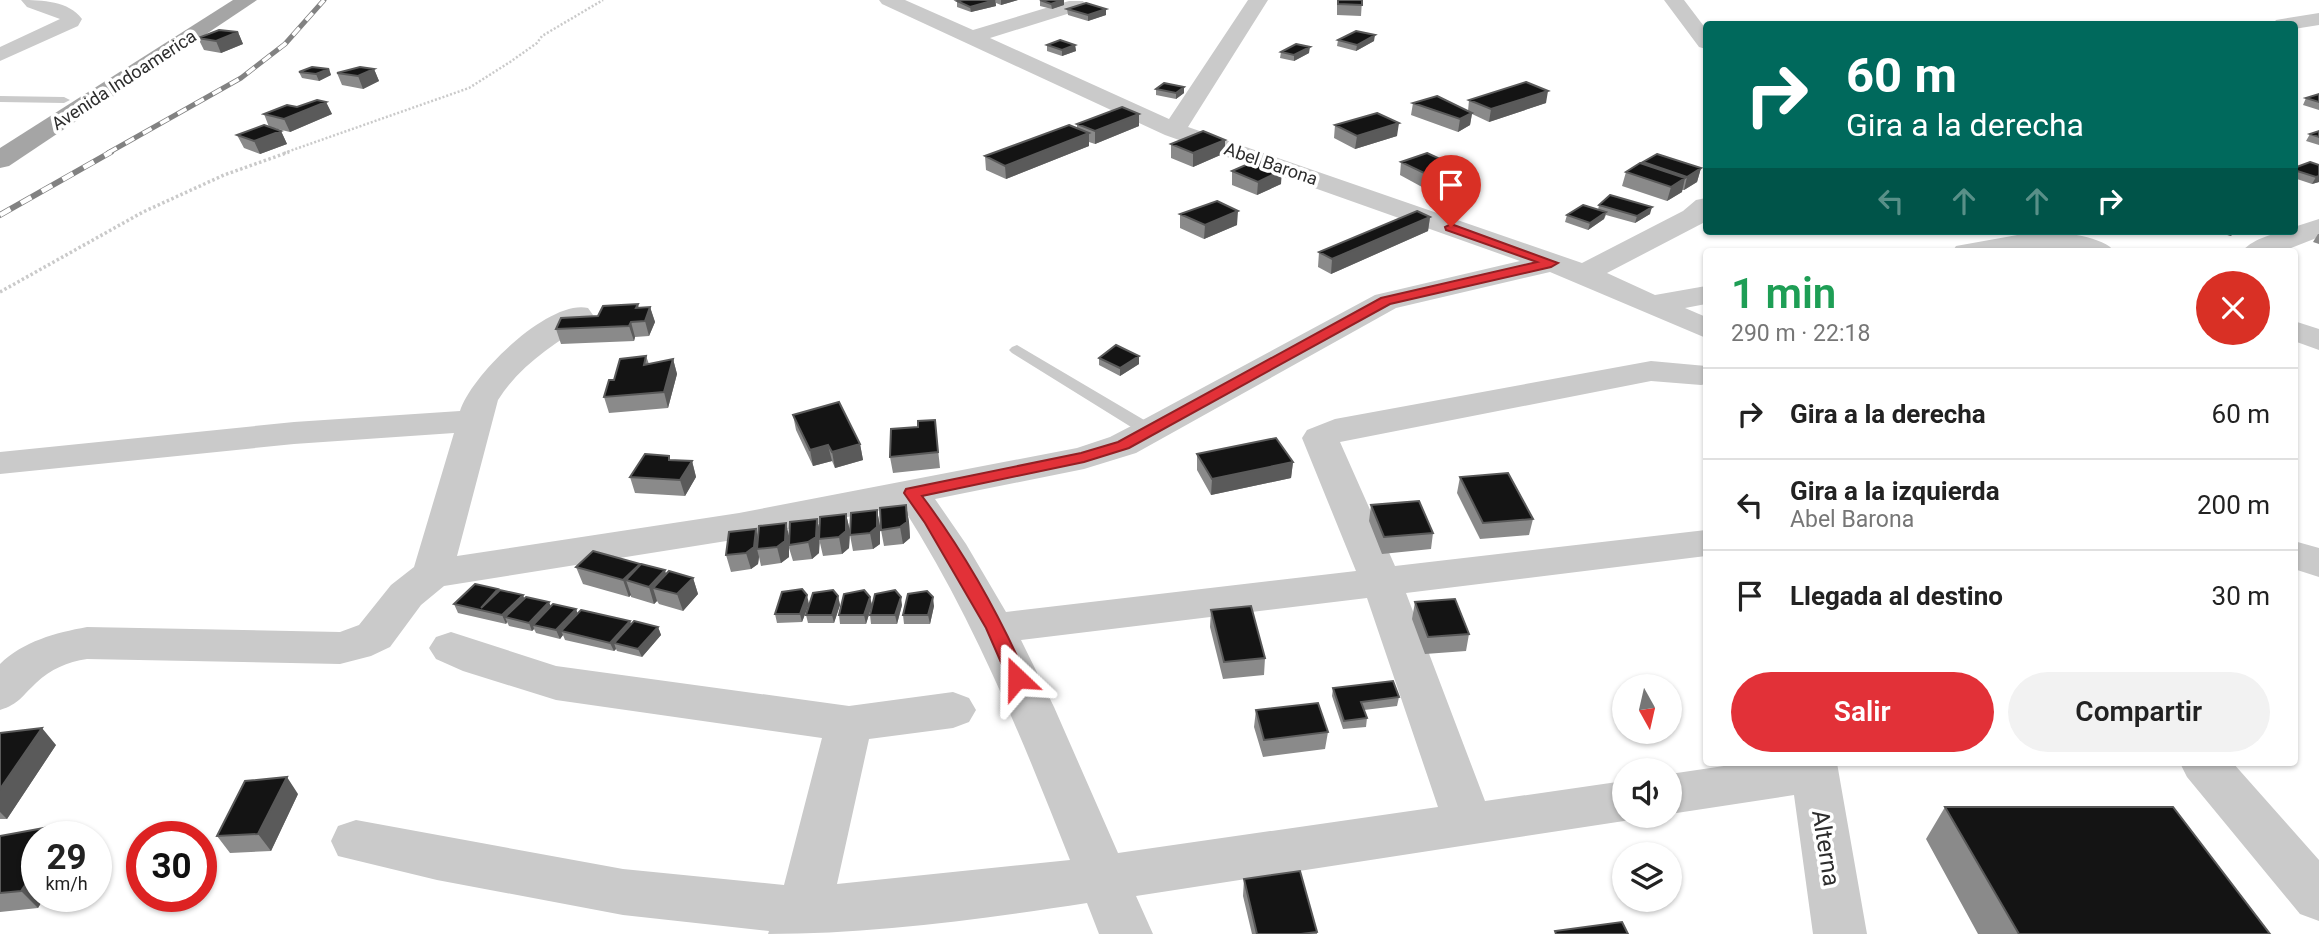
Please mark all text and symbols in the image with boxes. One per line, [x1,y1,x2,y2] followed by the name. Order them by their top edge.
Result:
[47,25,200,134] street label: Avenida Indoamerica
[1846,47,1957,104] text: 60 m
[1731,49,1822,140] icon: right
[1846,106,2084,144] text: Gira a la derecha
[1222,138,1321,189] street label: Abel Barona
[1421,155,1481,227] pin
[1432,166,1470,204] icon: arrive
[1872,182,1910,220] icon: left
[1945,182,1983,220] icon: ahead
[2018,182,2056,220] icon: ahead
[2091,182,2129,220] icon: right
[1731,269,1836,318] text: 1 min
[2196,271,2270,345] button: close
[1731,320,1870,347] text: 290 m · 22:18
[1731,395,1769,433] icon: right
[1790,399,1986,429] text: Gira a la derecha
[2212,399,2270,429] text: 60 m
[1790,476,2000,506] text: Gira a la izquierda
[1731,486,1769,524] icon: left
[2197,490,2270,520] text: 200 m
[1790,506,1914,533] text: Abel Barona
[1731,577,1769,615] icon: arrive
[1790,581,2003,611] text: Llegada al destino
[2212,581,2270,611] text: 30 m
[980,641,1054,715] position arrow
[1731,672,1994,752] button: Salir
[2008,672,2270,752] button: Compartir
[1612,674,1682,744] north arrow
[1612,674,1682,912] map controls
[1612,758,1682,828] button: sound
[1806,808,1846,888] street label: Alterna
[126,821,217,912] speed limit sign: 30
[46,837,87,878] text: 29
[1612,842,1682,912] button: layers
[45,873,88,894] text: km/h

